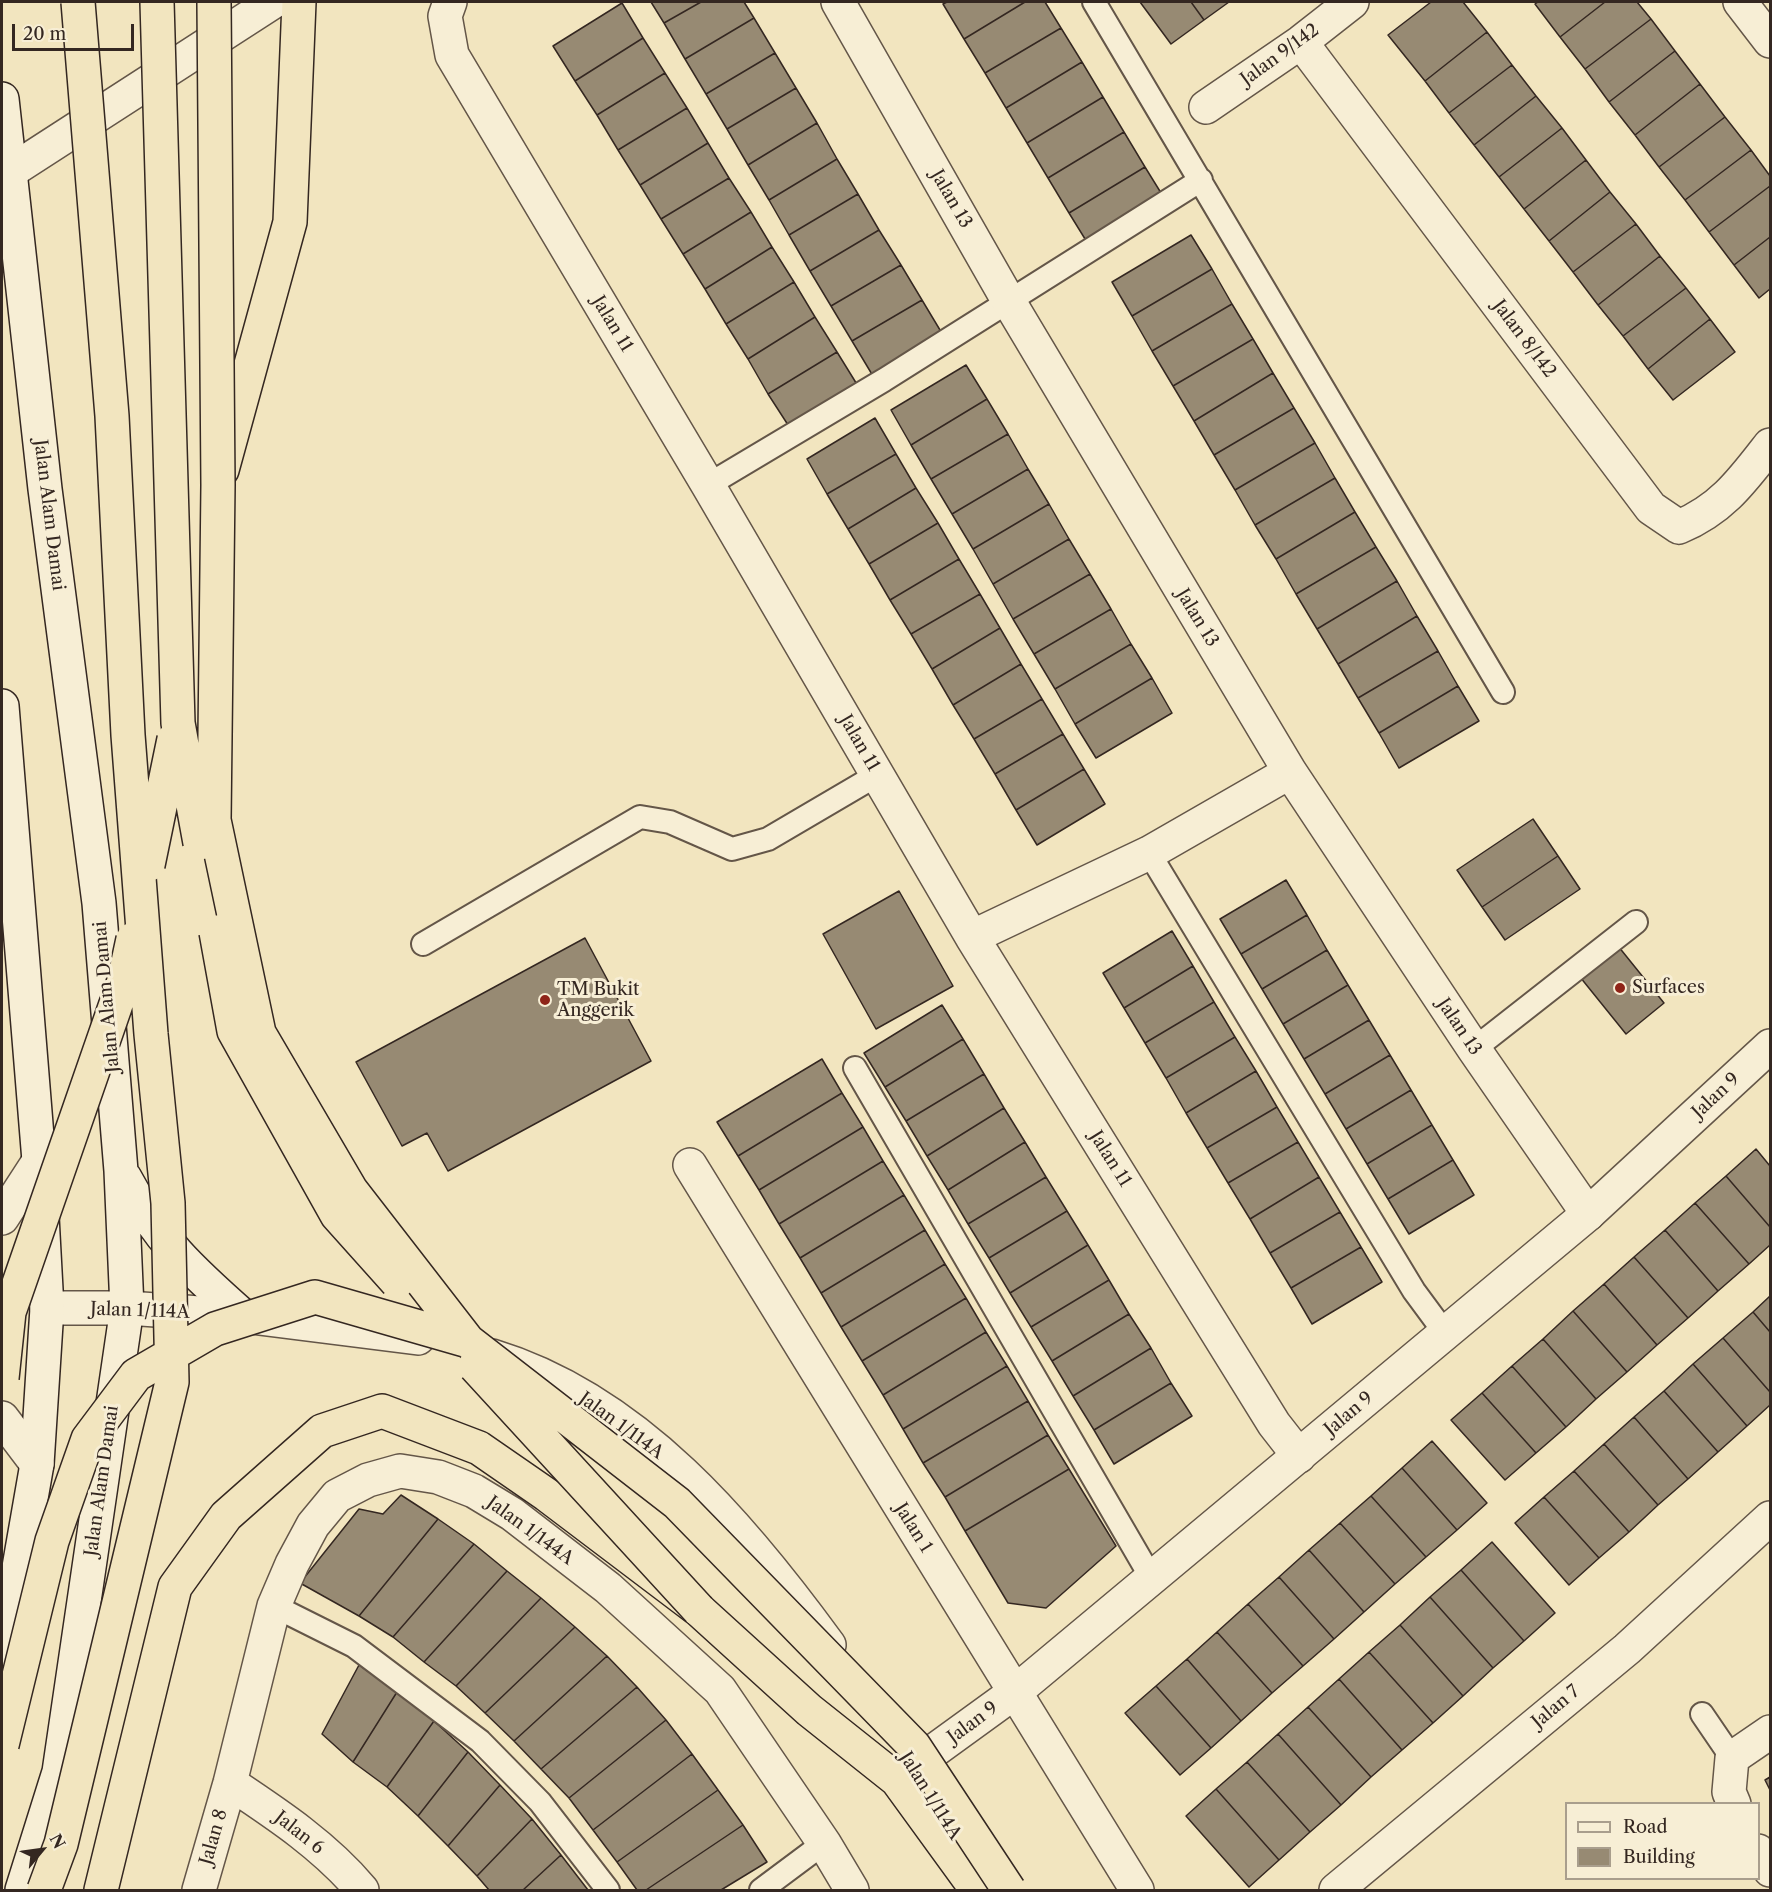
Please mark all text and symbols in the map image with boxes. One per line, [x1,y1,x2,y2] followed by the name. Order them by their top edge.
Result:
[15,12,136,50] scale bar
[1237,19,1323,91] street label: Jalan 9/142
[23,23,66,45] text: 20 m
[926,166,976,232] street label: Jalan 13
[587,292,637,356] street label: Jalan 11
[1488,296,1560,382] street label: Jalan 8/142
[29,438,69,592] street label: Jalan Alam Damai
[1171,585,1223,651] street label: Jalan 13
[834,711,884,775] street label: Jalan 11
[90,920,124,1074] street label: Jalan Alam Damai
[1632,977,1705,999] place label: Surfaces
[557,979,639,1022] place label: TM Bukit Anggerik
[1613,981,1627,995] marker: Surfaces
[538,993,552,1007] marker: TM Bukit Anggerik
[1432,994,1486,1060] street label: Jalan 13
[1688,1069,1744,1123] street label: Jalan 9
[1085,1127,1135,1191] street label: Jalan 11
[90,1298,190,1324] street label: Jalan 1/114A
[1320,1387,1378,1441] street label: Jalan 9
[574,1388,668,1464] street label: Jalan 1/114A
[81,1404,123,1558] street label: Jalan Alam Damai
[482,1492,578,1570] street label: Jalan 1/144A
[890,1499,936,1557] street label: Jalan 1
[1528,1681,1584,1733] street label: Jalan 7
[944,1697,1002,1749] street label: Jalan 9
[894,1748,966,1844] street label: Jalan 1/114A
[1565,1802,1760,1880] legend
[196,1807,232,1867] street label: Jalan 8
[270,1807,328,1859] street label: Jalan 6
[1623,1816,1668,1838] text: Road
[12,1820,72,1880] north arrow
[46,1830,70,1852] text: N
[1623,1846,1695,1868] text: Building

